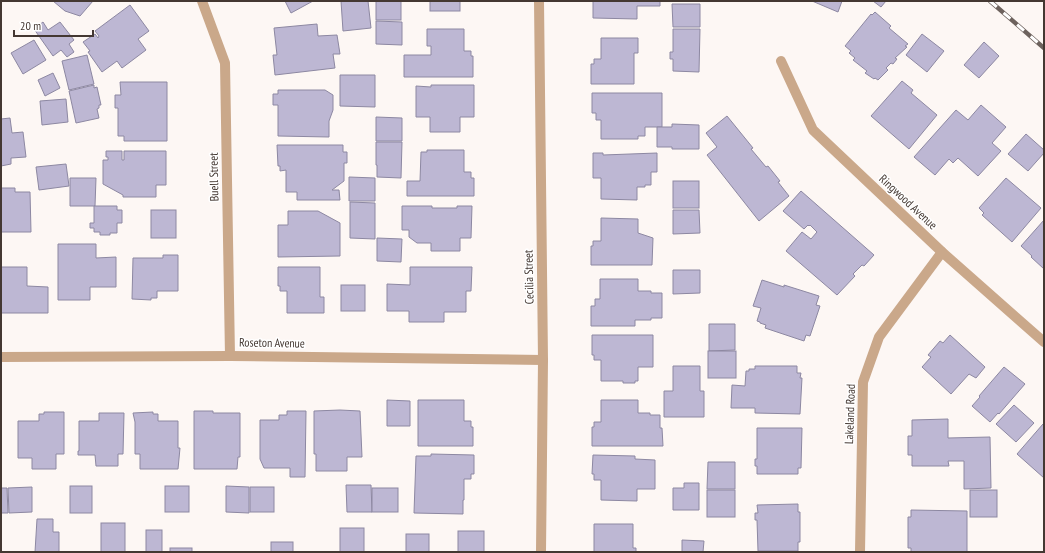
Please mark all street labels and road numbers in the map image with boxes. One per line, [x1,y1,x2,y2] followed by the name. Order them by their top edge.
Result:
[206,152,221,202] street label: Buell Street
[876,171,941,232] street label: Ringwood Avenue
[521,249,536,304] street label: Cecilia Street
[239,334,305,351] street label: Roseton Avenue
[841,384,858,444] street label: Lakeland Road

